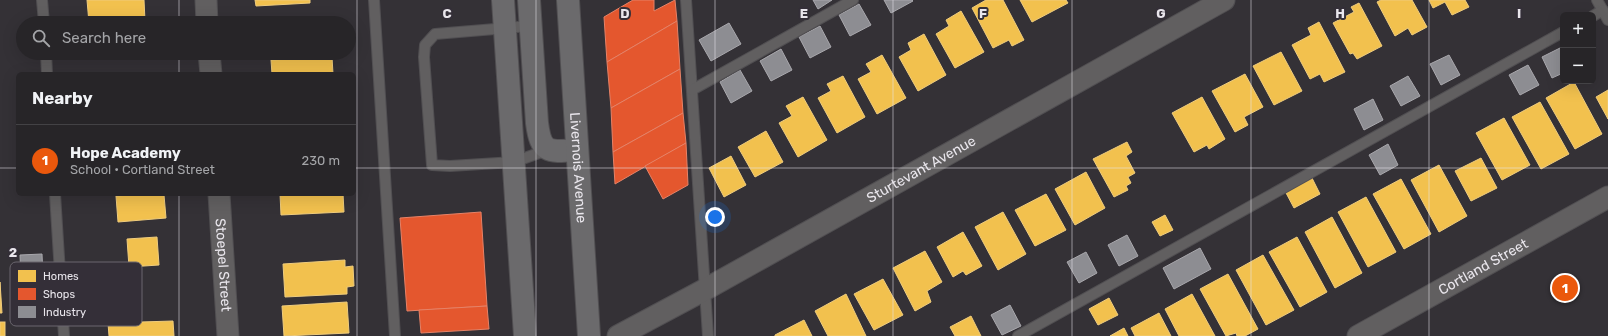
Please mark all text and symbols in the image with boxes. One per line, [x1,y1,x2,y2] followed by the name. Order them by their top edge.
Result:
[442,6,452,21] text: C
[620,6,630,21] text: D
[800,6,808,21] text: E
[979,6,987,21] text: F
[1156,6,1166,21] text: G
[1335,6,1345,21] text: H
[1517,6,1521,21] text: I
[1560,12,1596,84] map controls
[1560,12,1596,48] button: +
[16,16,356,60] search box
[30,27,52,49] icon: search
[62,29,146,47] text: Search here
[1560,48,1596,84] button: −
[32,88,93,108] text: Nearby
[566,112,590,224] street label: Livernois Avenue
[864,132,979,207] street label: Sturtevant Avenue
[70,144,181,162] text: Hope Academy
[42,153,48,168] text: 1
[302,153,340,168] text: 230 m
[70,162,215,177] text: School · Cortland Street
[705,207,725,227] your location
[212,218,234,313] street label: Stoepel Street
[1435,235,1532,299] street label: Cortland Street
[9,245,17,260] text: 2
[10,262,142,326] legend
[43,270,79,283] text: Homes
[1552,273,1578,303] pin: 1
[43,288,75,301] text: Shops
[43,306,86,319] text: Industry

